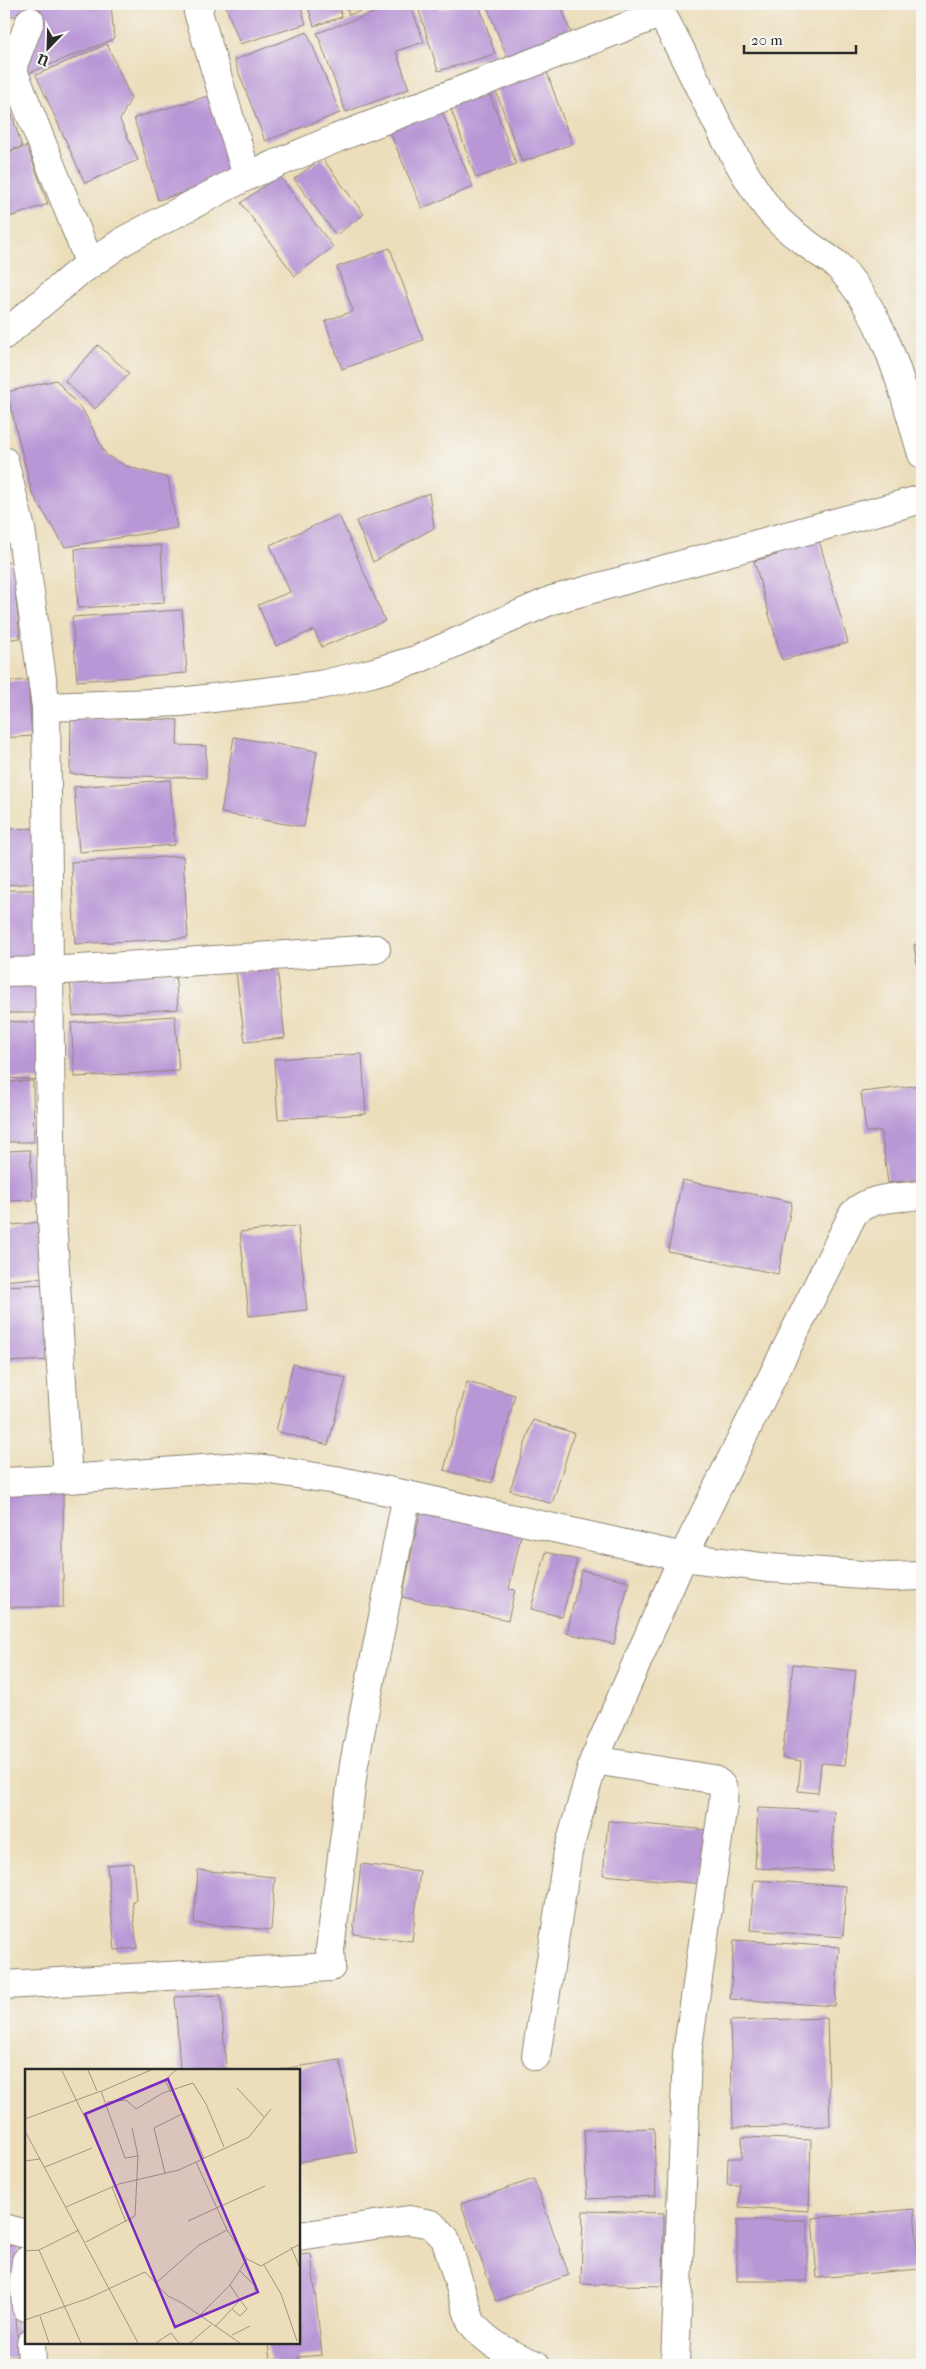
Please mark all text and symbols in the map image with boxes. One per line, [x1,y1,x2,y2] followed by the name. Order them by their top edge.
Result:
[22,22,72,72] north arrow
[744,22,856,54] scale bar
[751,31,783,49] text: 20 m
[35,50,52,70] text: U
[25,2069,300,2344] inset map

